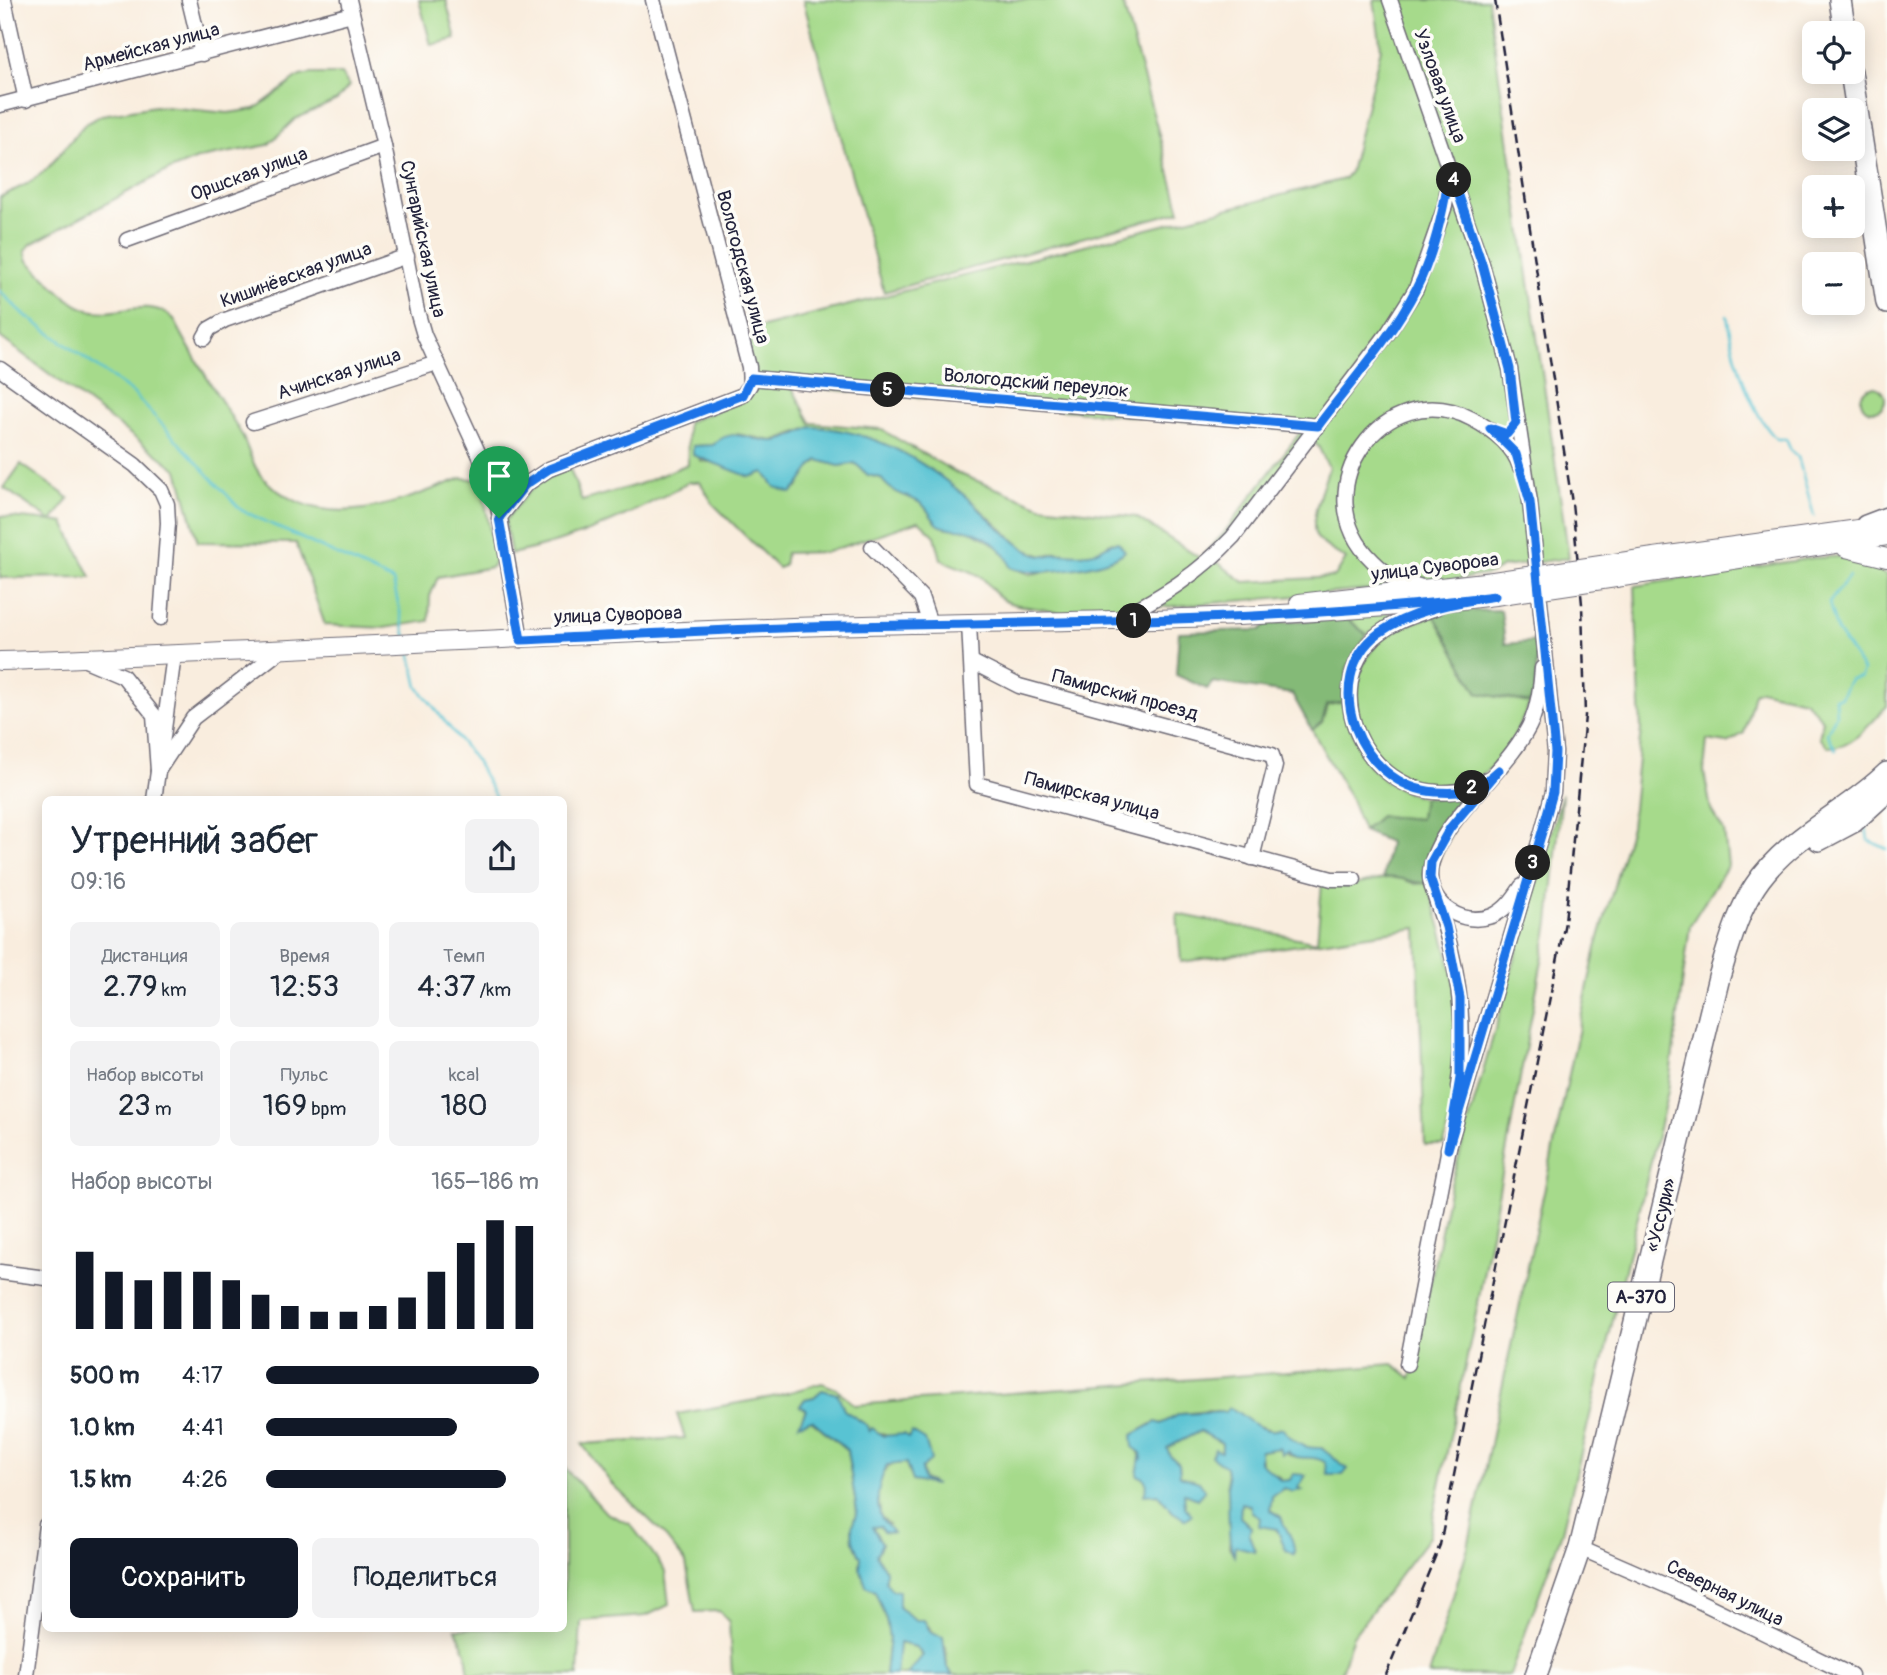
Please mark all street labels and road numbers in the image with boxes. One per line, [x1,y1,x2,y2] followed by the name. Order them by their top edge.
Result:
[80,17,222,77] street label: Армейская улица
[1408,26,1472,146] street label: Узловая улица
[187,142,311,206] street label: Оршская улица
[395,158,451,320] street label: Сунгарийская улица
[711,188,775,347] street label: Вологодская улица
[217,236,375,313] street label: Кишинёвская улица
[274,343,404,405] street label: Ачинская улица
[942,363,1130,403] street label: Вологодский переулок
[1369,547,1500,587] street label: улица Суворова
[553,601,683,629] street label: улица Суворова
[1049,664,1201,726] street label: Памирский проезд
[1022,766,1162,826] street label: Памирская улица
[1640,1175,1682,1254] street label: «Уссури»
[1608,1282,1674,1312] road number: А-370
[1662,1554,1788,1632] street label: Северная улица

